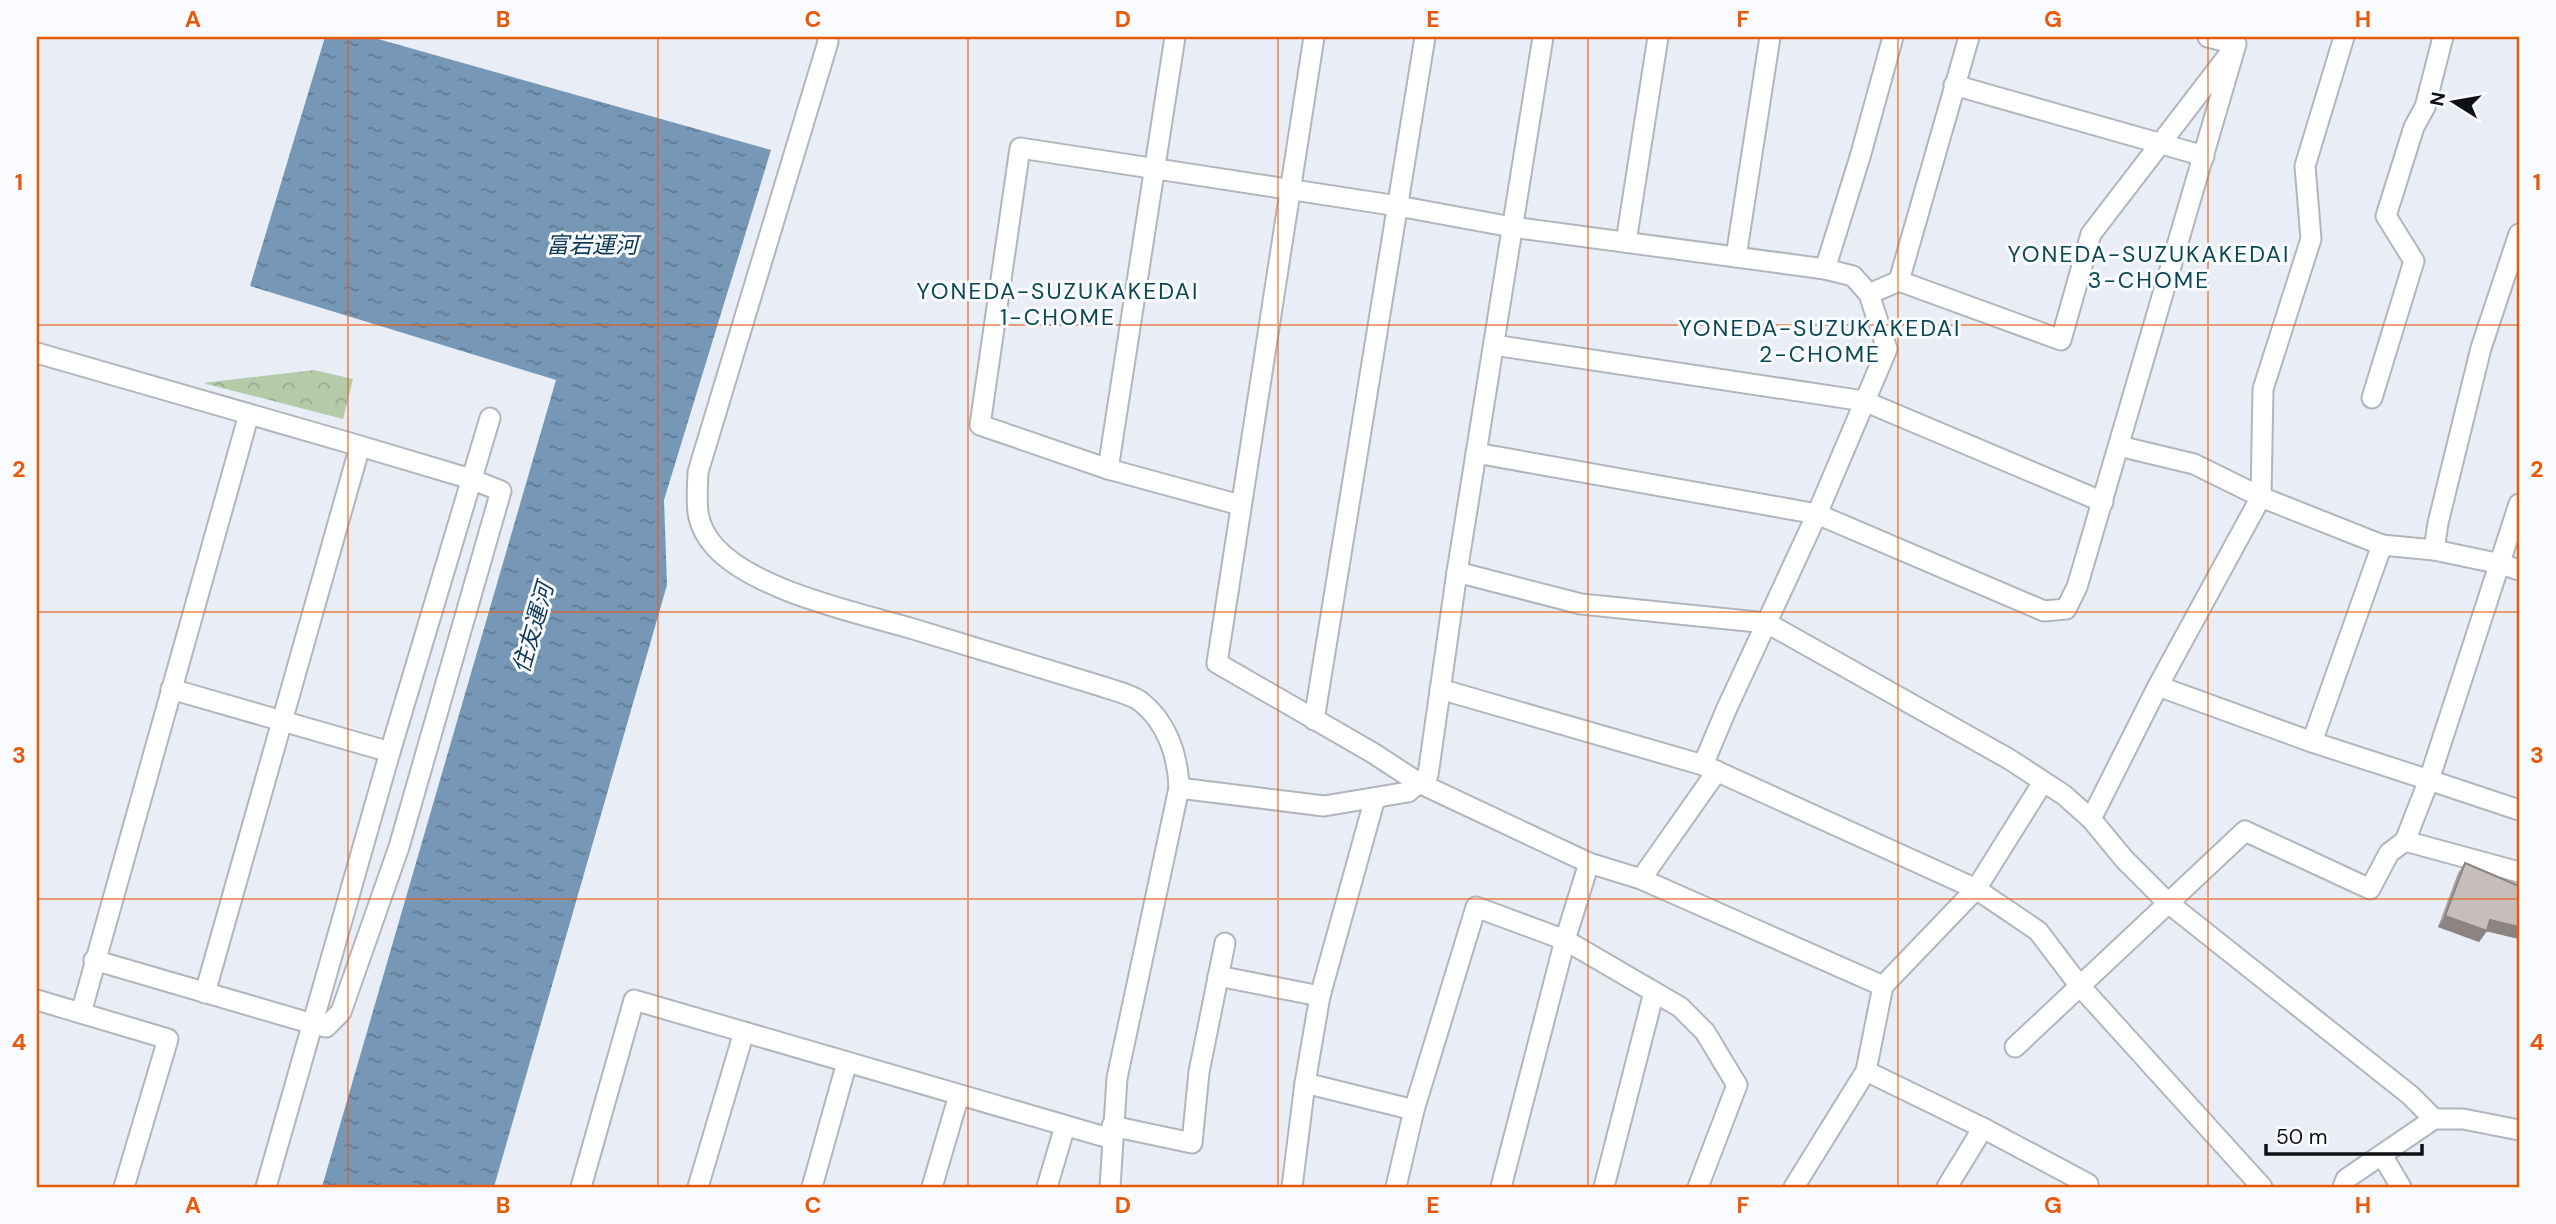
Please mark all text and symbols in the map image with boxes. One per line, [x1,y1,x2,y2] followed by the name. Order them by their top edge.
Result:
[185,4,201,34] text: A
[496,4,510,34] text: B
[805,4,821,34] text: C
[1115,4,1131,34] text: D
[1426,4,1440,34] text: E
[1737,4,1750,34] text: F
[2044,4,2062,34] text: G
[2355,4,2371,34] text: H
[2420,66,2490,136] north arrow
[2424,90,2451,108] text: N
[15,167,23,197] text: 1
[2533,167,2541,197] text: 1
[546,230,642,260] water label: 富岩運河
[2008,239,2290,295] district label: YONEDA-SUZUKAKEDAI 3-CHOME
[917,276,1199,332] district label: YONEDA-SUZUKAKEDAI 1-CHOME
[1679,313,1961,369] district label: YONEDA-SUZUKAKEDAI 2-CHOME
[12,454,26,484] text: 2
[2530,454,2544,484] text: 2
[506,576,561,676] water label: 住友運河
[12,740,26,770] text: 3
[2530,740,2544,770] text: 3
[12,1027,27,1057] text: 4
[2530,1027,2545,1057] text: 4
[2266,1112,2421,1156] scale bar
[2276,1123,2327,1151] text: 50 m
[185,1190,201,1220] text: A
[496,1190,510,1220] text: B
[805,1190,821,1220] text: C
[1115,1190,1131,1220] text: D
[1426,1190,1440,1220] text: E
[1737,1190,1750,1220] text: F
[2044,1190,2062,1220] text: G
[2355,1190,2371,1220] text: H

